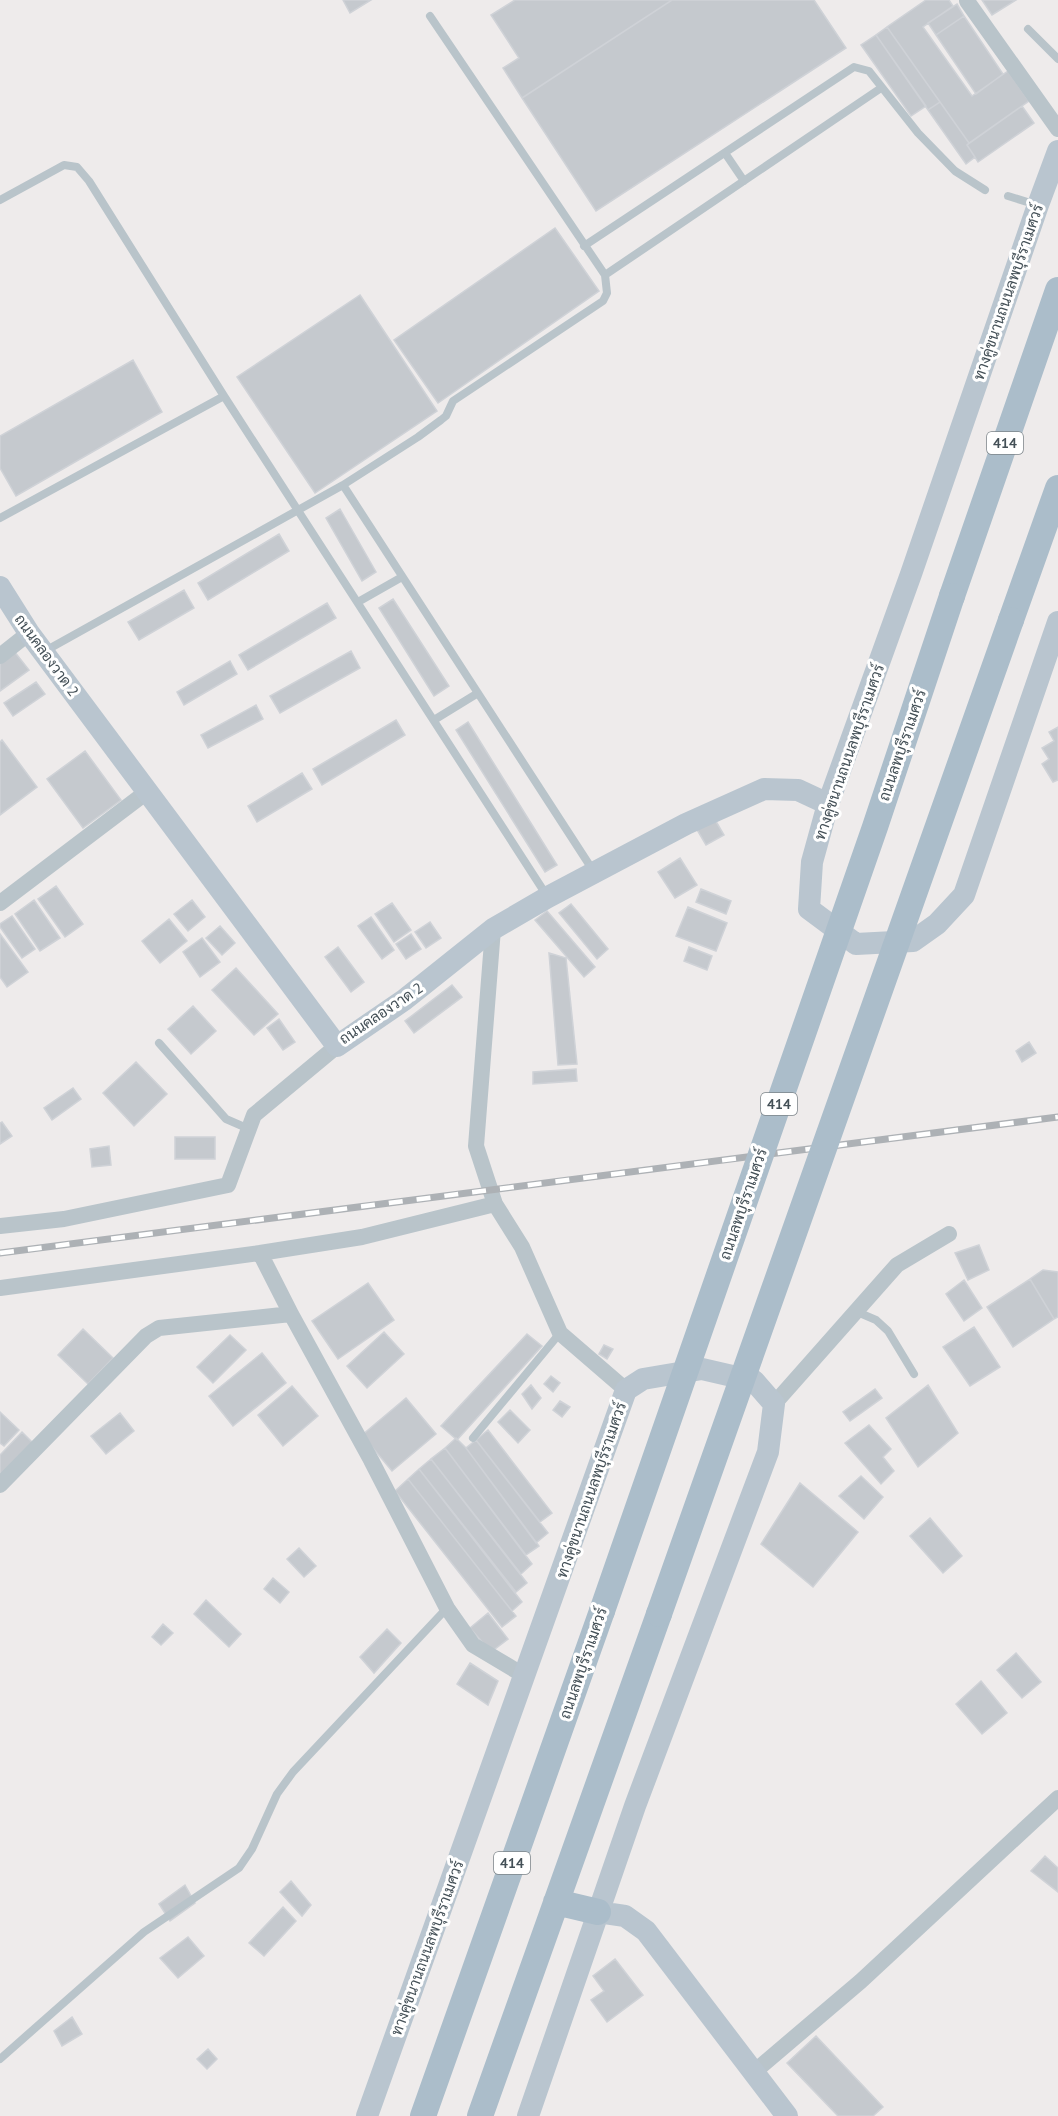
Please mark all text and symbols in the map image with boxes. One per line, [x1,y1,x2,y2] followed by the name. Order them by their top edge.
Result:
[969,201,1049,383] street label: ทางคู่ขนานถนนลพบุรีราเมศวร์
[987,432,1023,454] road number: 414
[11,610,83,700] street label: ถนนคลองวาด 2
[810,661,890,843] street label: ทางคู่ขนานถนนลพบุรีราเมศวร์
[874,687,932,804] street label: ถนนลพบุรีราเมศวร์
[335,978,427,1048] street label: ถนนคลองวาด 2
[761,1093,797,1115] road number: 414
[715,1146,773,1263] street label: ถนนลพบุรีราเมศวร์
[552,1399,632,1581] street label: ทางคู่ขนานถนนลพบุรีราเมศวร์
[555,1605,613,1722] street label: ถนนลพบุรีราเมศวร์
[494,1852,530,1874] road number: 414
[386,1858,469,2039] street label: ทางคู่ขนานถนนลพบุรีราเมศวร์

